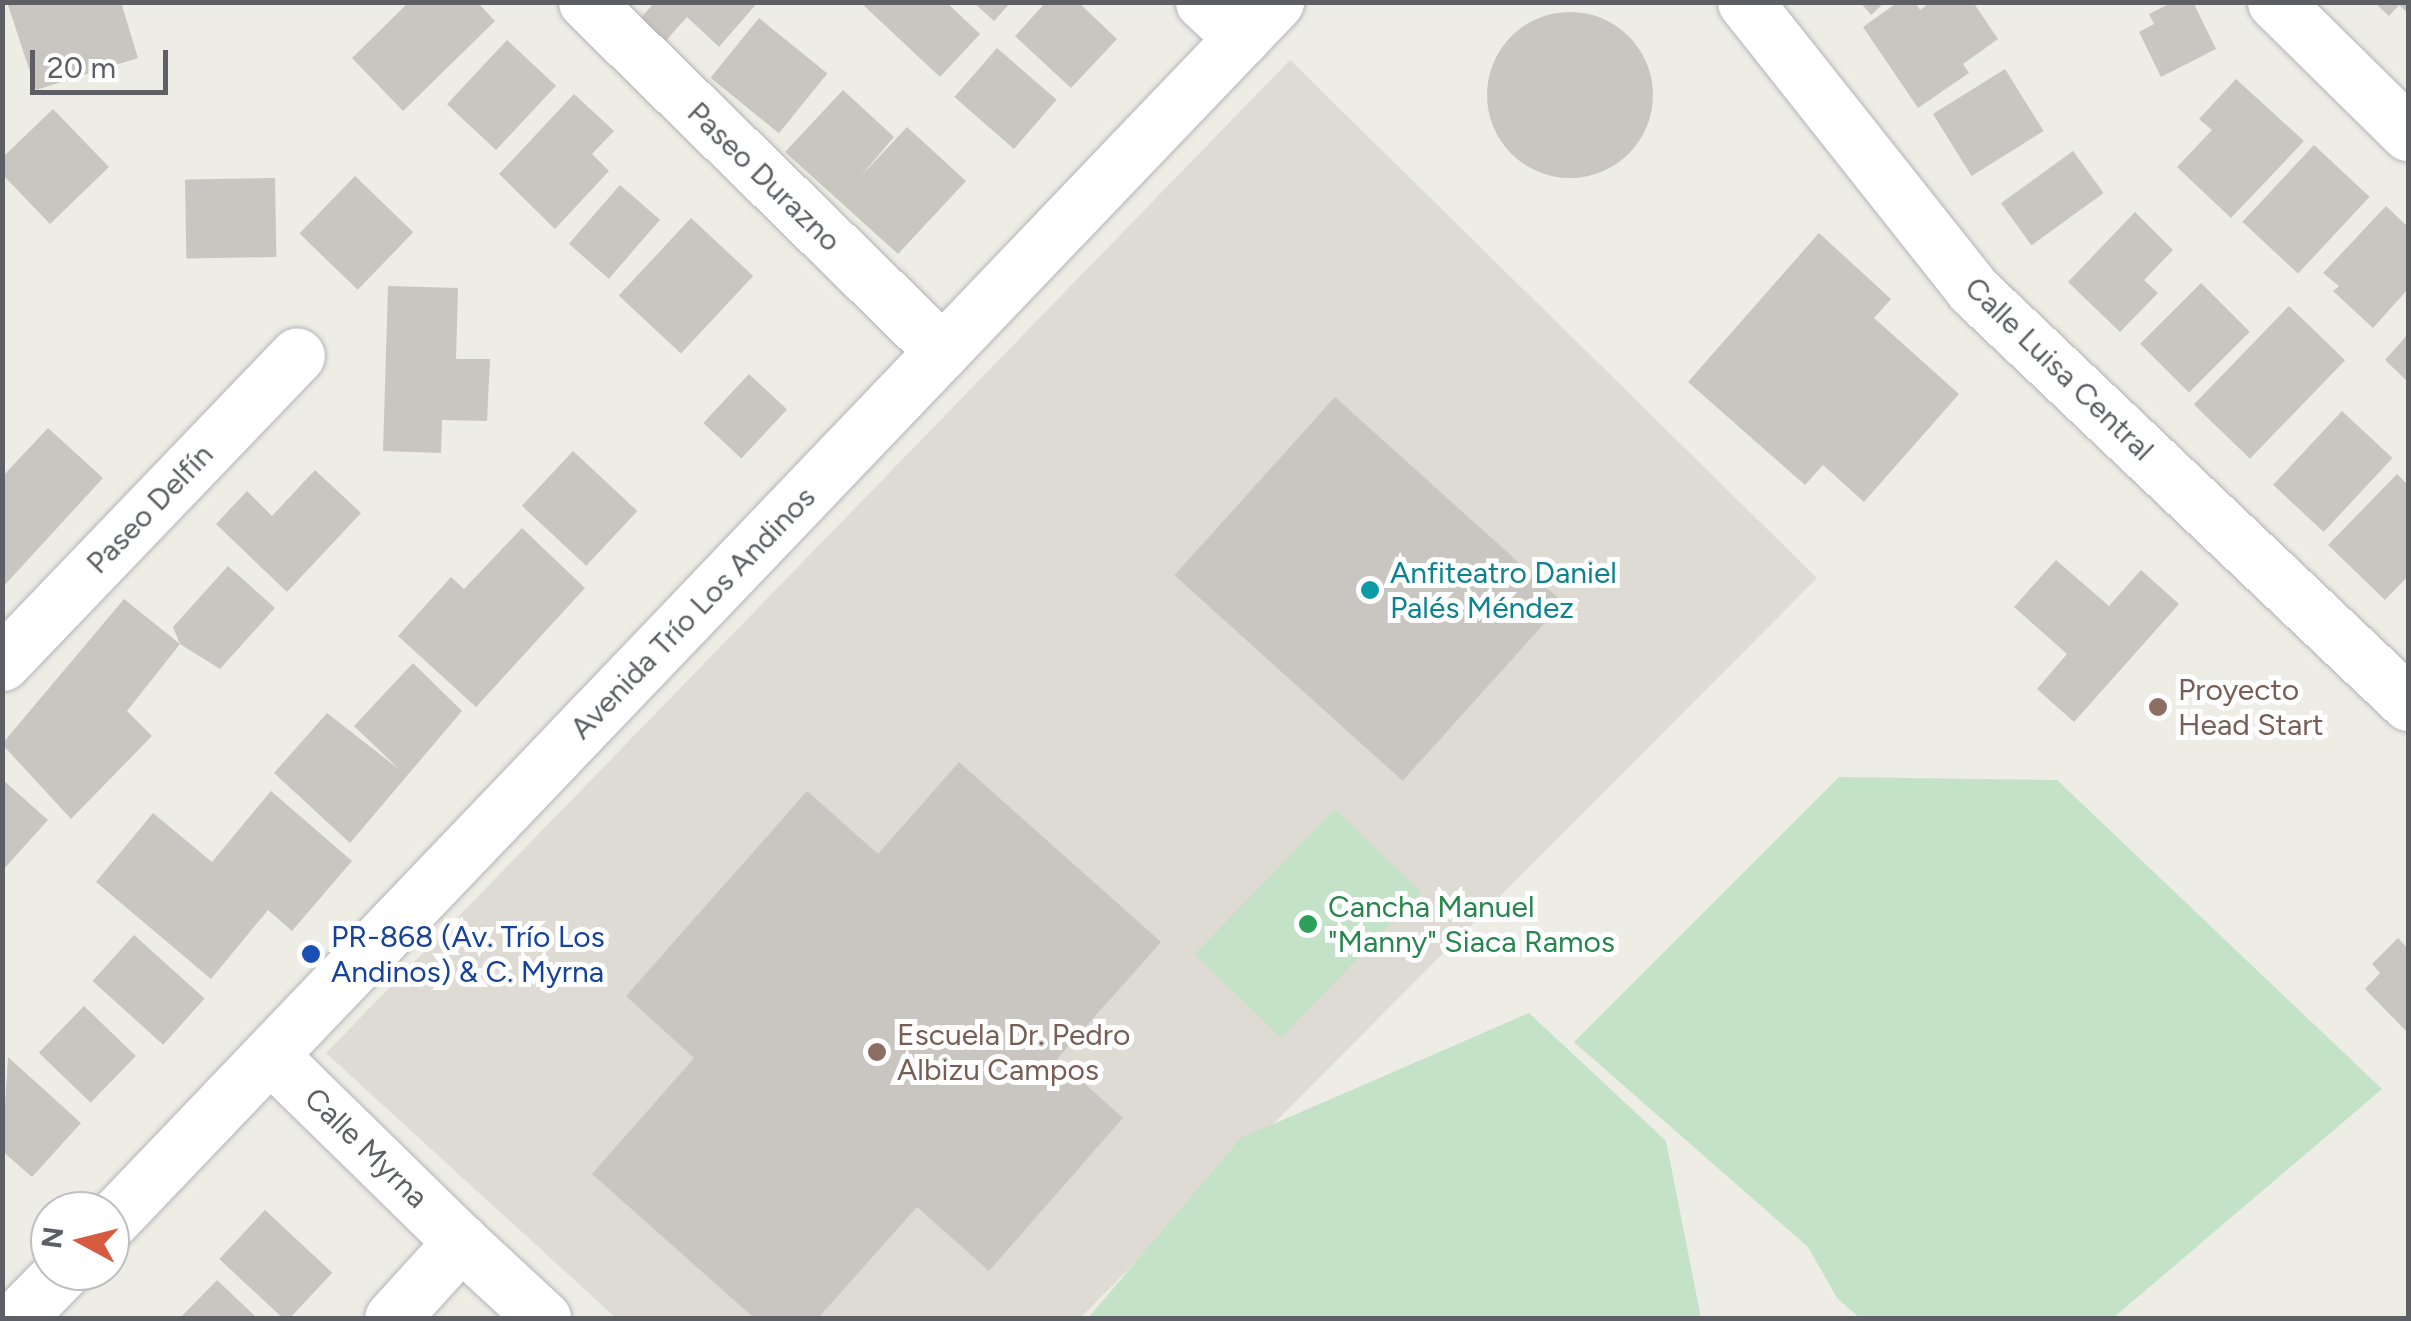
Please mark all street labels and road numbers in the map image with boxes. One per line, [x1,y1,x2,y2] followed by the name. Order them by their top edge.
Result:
[680,95,848,259] street label: Paseo Durazno
[1957,270,2161,468] street label: Calle Luisa Central
[79,437,221,581] street label: Paseo Delfín
[563,479,823,747] street label: Avenida Trío Los Andinos
[297,1080,435,1216] street label: Calle Myrna

